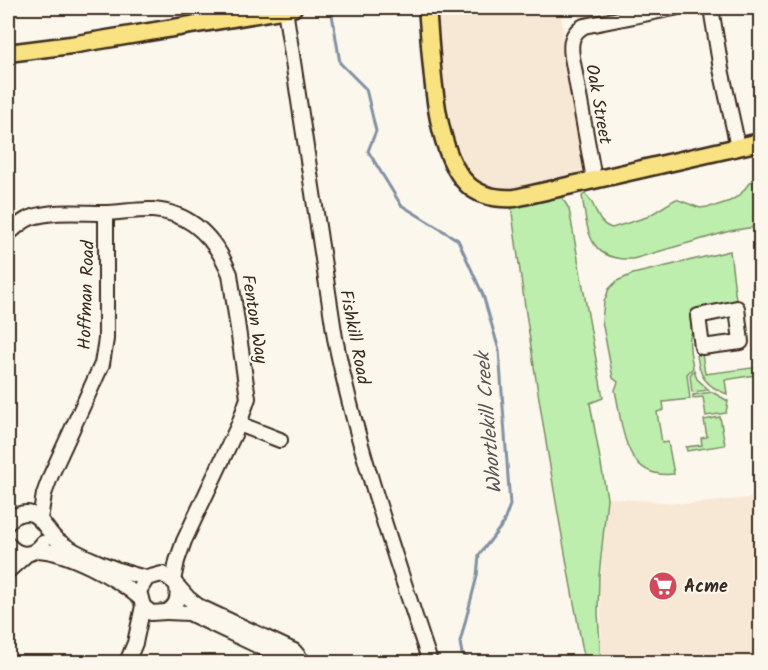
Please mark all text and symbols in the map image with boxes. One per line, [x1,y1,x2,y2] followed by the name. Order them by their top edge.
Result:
[576,62,619,148] street label: Oak Street
[71,239,104,350] street label: Hoffman Road
[232,273,275,366] street label: Fenton Way
[330,287,377,388] street label: Fishkill Road
[468,348,512,495] water label: Whortlekill Creek
[647,570,679,602] supermarket icon: Acme
[684,573,728,602] place label: Acme

